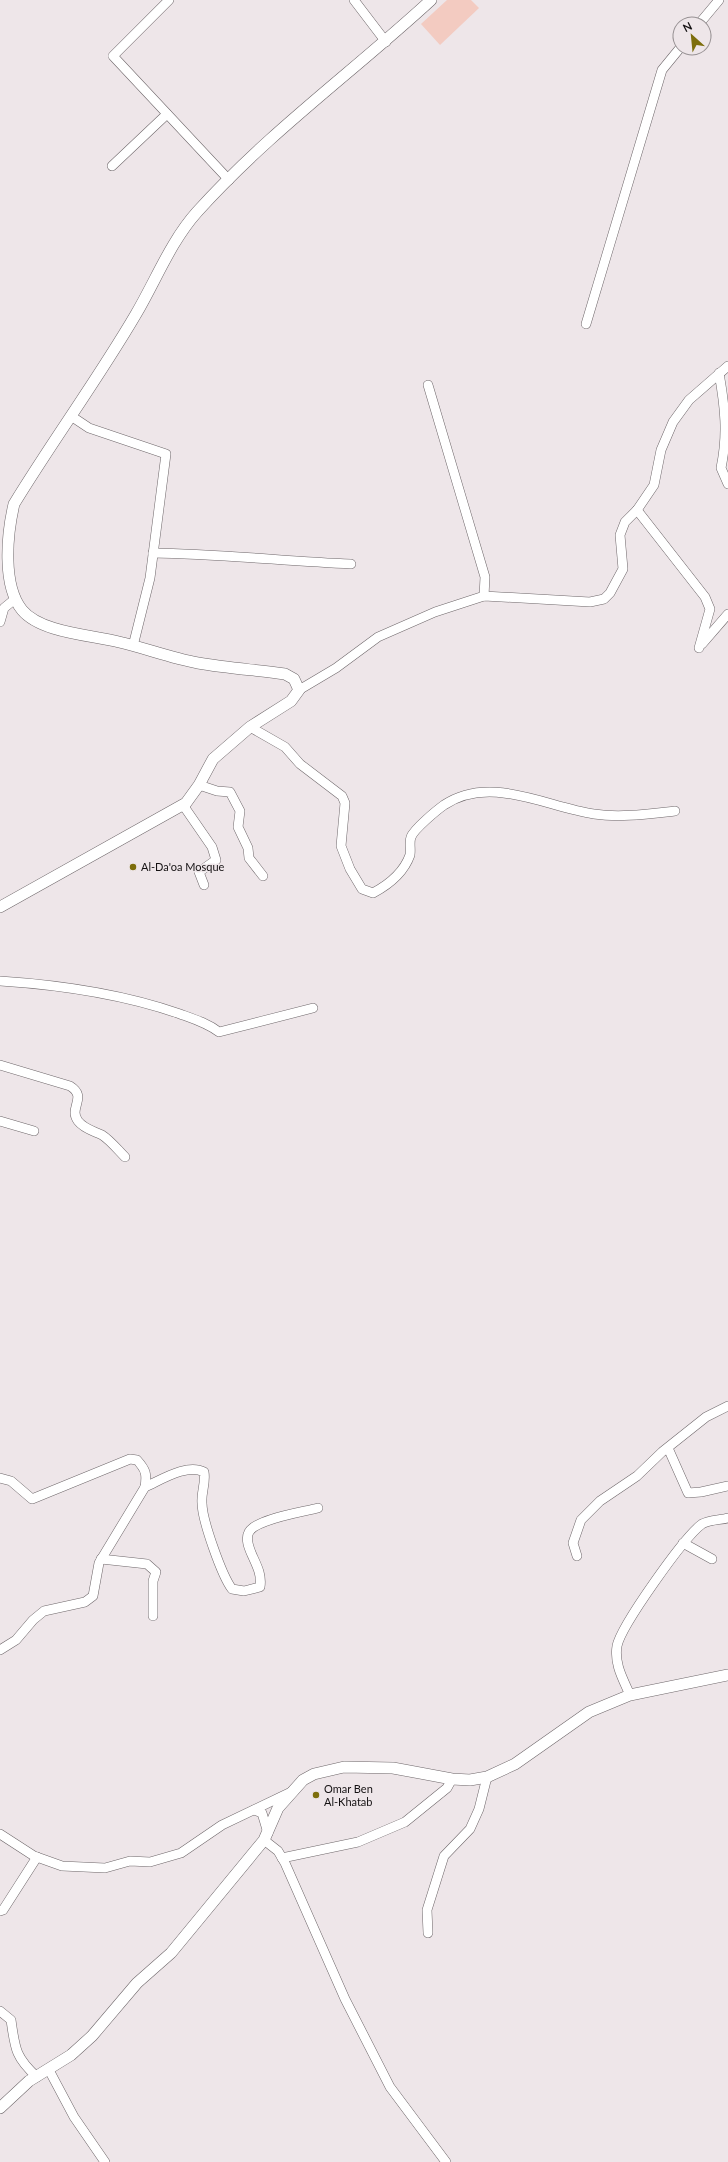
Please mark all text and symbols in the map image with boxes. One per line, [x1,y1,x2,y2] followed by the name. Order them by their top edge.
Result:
[672,16,712,56] north arrow
[681,19,694,34] text: N
[141,860,225,873] place label: Al-Da'oa Mosque
[128,862,138,872] marker: Al-Da'oa Mosque
[324,1782,373,1808] place label: Omar Ben Al-Khatab
[311,1790,321,1800] marker: Omar Ben Al-Khatab

